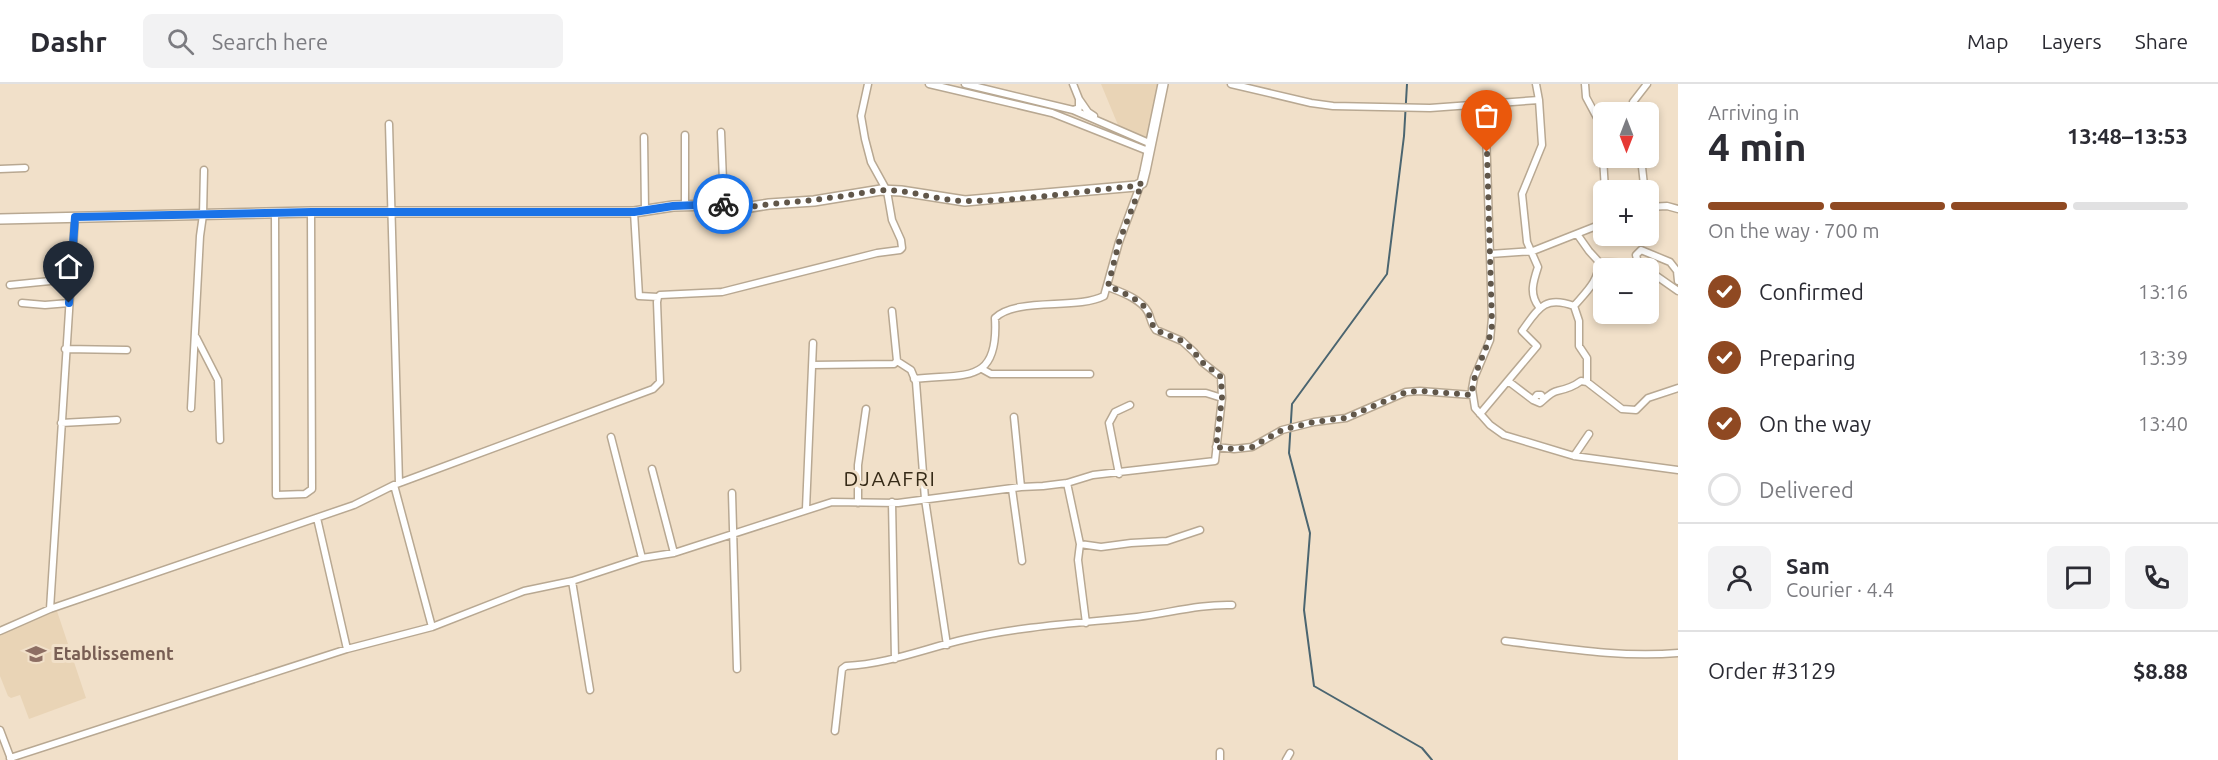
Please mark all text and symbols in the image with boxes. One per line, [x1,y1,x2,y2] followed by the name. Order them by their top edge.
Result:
[143,14,563,68] search box
[164,25,197,58] icon: search
[30,26,107,57] text: Dashr
[212,29,328,54] text: Search here
[1967,29,2008,53] text: Map
[2041,29,2102,53] text: Layers
[2135,29,2188,53] text: Share
[1461,90,1512,152] pin
[1470,99,1503,132] icon: bag
[1708,101,1799,124] text: Arriving in
[1593,102,1659,168] north arrow
[1593,102,1659,324] map controls
[2067,123,2188,148] text: 13:48–13:53
[1708,125,1807,168] text: 4 min
[693,174,753,234] courier
[1593,180,1659,246] button: +
[707,188,740,221] icon: bike
[1708,219,1880,242] text: On the way · 700 m
[43,241,94,303] pin
[52,250,85,283] icon: home
[1593,258,1659,324] button: −
[1708,275,1741,308] icon: check
[1759,279,1864,304] text: Confirmed
[2138,280,2188,303] text: 13:16
[1708,341,1741,374] icon: check
[1759,345,1856,370] text: Preparing
[2138,346,2188,369] text: 13:39
[1708,407,1741,440] icon: check
[1759,411,1871,436] text: On the way
[2138,412,2188,435] text: 13:40
[844,466,936,490] district label: DJAAFRI
[1759,477,1854,502] text: Delivered
[1708,546,1771,609] button: person
[2047,546,2110,609] button: chat
[2125,546,2188,609] button: phone
[1786,553,1830,578] text: Sam
[1786,578,1894,601] text: Courier · 4.4
[24,642,48,666] school or university icon: Etablissement
[53,643,174,663] place label: Etablissement
[1708,658,1836,683] text: Order #3129
[2133,658,2188,683] text: $8.88

